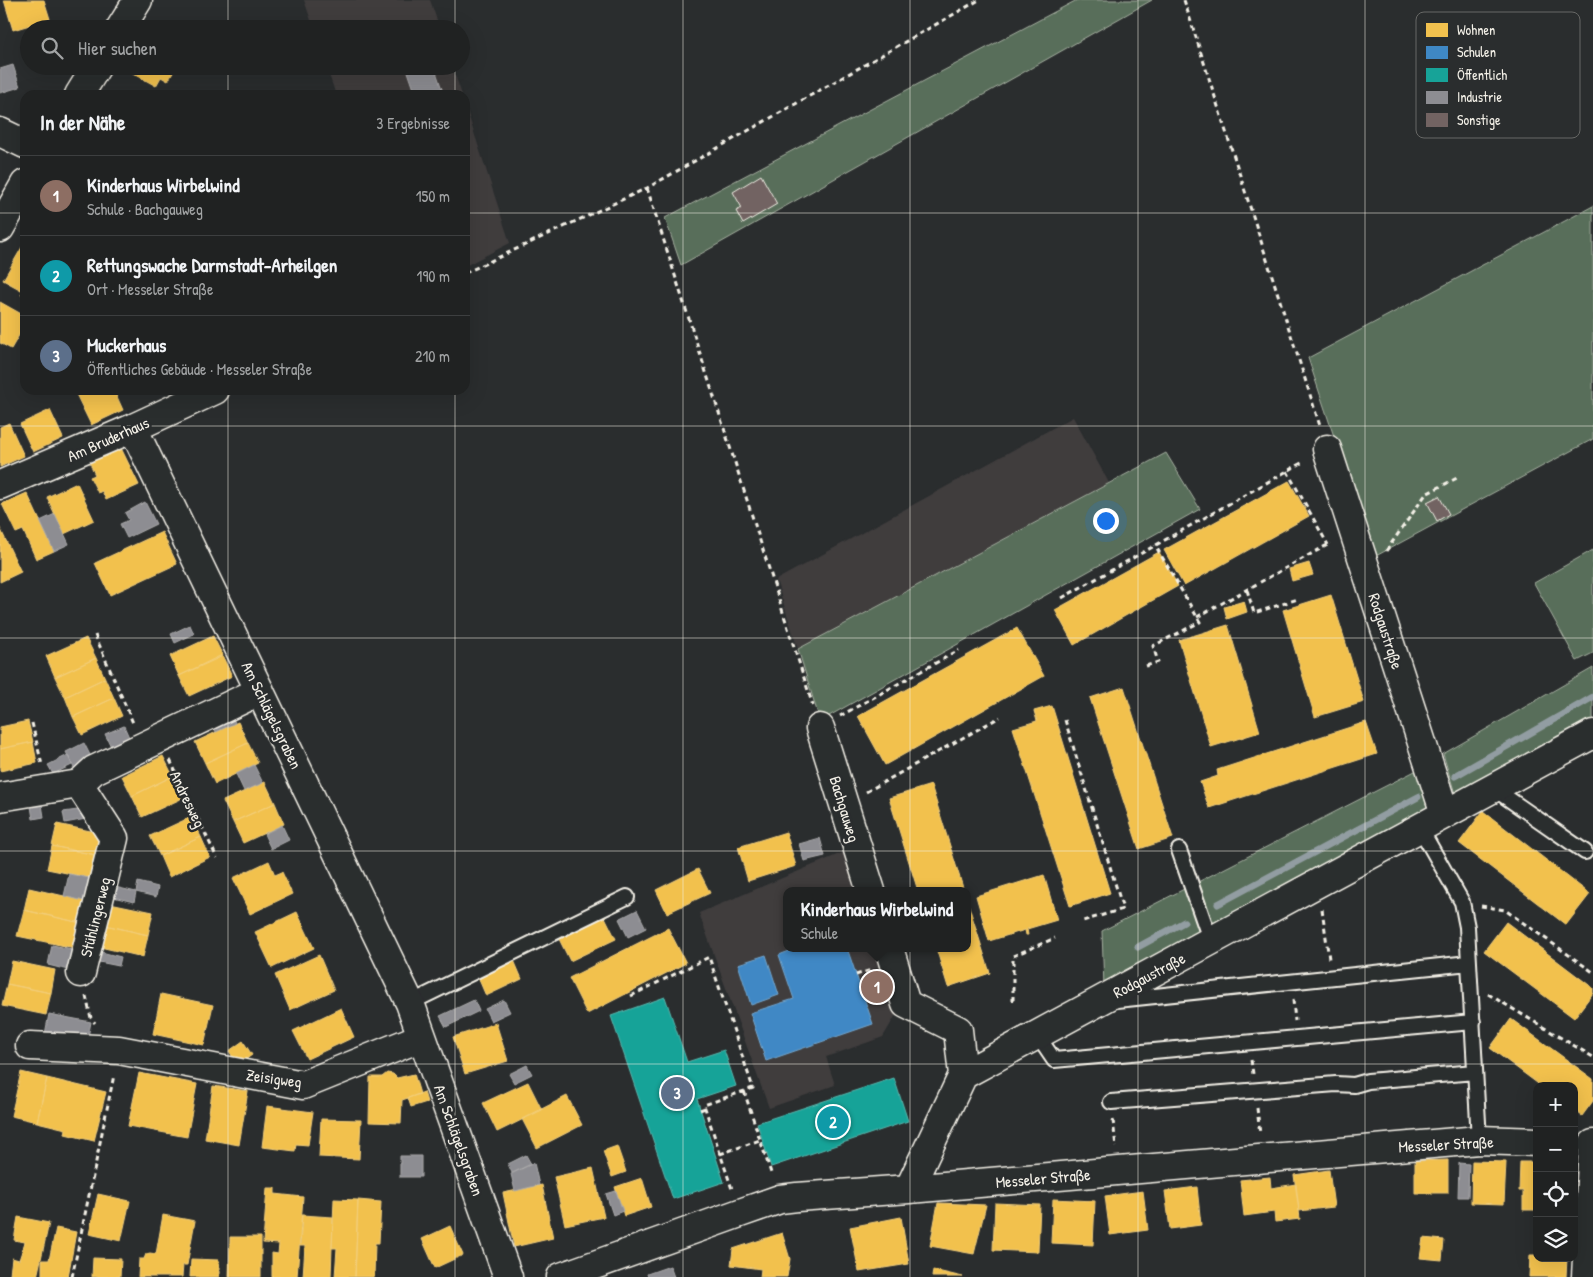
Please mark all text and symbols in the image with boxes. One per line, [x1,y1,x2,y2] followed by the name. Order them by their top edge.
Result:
[1416,12,1580,138] legend
[20,20,470,75] search box
[1457,20,1495,39] text: Wohnen
[38,34,66,62] icon: search
[78,35,157,61] text: Hier suchen
[1457,42,1496,61] text: Schulen
[1457,65,1507,84] text: Öffentlich
[1457,87,1502,106] text: Industrie
[40,108,125,137] text: In der Nähe
[1457,110,1501,130] text: Sonstige
[376,112,450,134] text: 3 Ergebnisse
[87,172,240,198] text: Kinderhaus Wirbelwind
[53,185,59,207] text: 1
[416,185,450,207] text: 150 m
[87,198,203,220] text: Schule · Bachgauweg
[87,252,337,278] text: Rettungswache Darmstadt-Arheilgen
[52,265,60,287] text: 2
[417,265,450,287] text: 190 m
[87,278,213,300] text: Ort · Messeler Straße
[87,332,166,358] text: Muckerhaus
[52,345,60,367] text: 3
[415,345,450,367] text: 210 m
[87,358,312,380] text: Öffentliches Gebäude · Messeler Straße
[64,411,152,467] street label: Am Bruderhaus
[1093,508,1119,534] your location
[1363,590,1409,672] street label: Rodgaustraße
[237,658,307,772] street label: Am Schlägelsgraben
[165,767,211,831] street label: Andresweg
[825,773,865,845] street label: Bachgauweg
[74,875,116,959] street label: Stühlingerweg
[783,887,971,952] popup
[801,896,953,922] text: Kinderhaus Wirbelwind
[801,922,838,944] text: Schule
[1109,947,1189,1003] street label: Rodgaustraße
[861,968,893,1006] pin: 1
[245,1063,303,1093] street label: Zeisigweg
[661,1074,693,1112] pin: 3
[429,1081,489,1199] street label: Am Schlägelsgraben
[1533,1082,1578,1262] map controls
[1533,1082,1578,1127] button: +
[817,1103,849,1141] pin: 2
[1533,1127,1578,1172] button: −
[1398,1130,1495,1157] street label: Messeler Straße
[995,1163,1092,1193] street label: Messeler Straße
[1533,1172,1578,1217] button: locate
[1533,1217,1578,1262] button: layers

